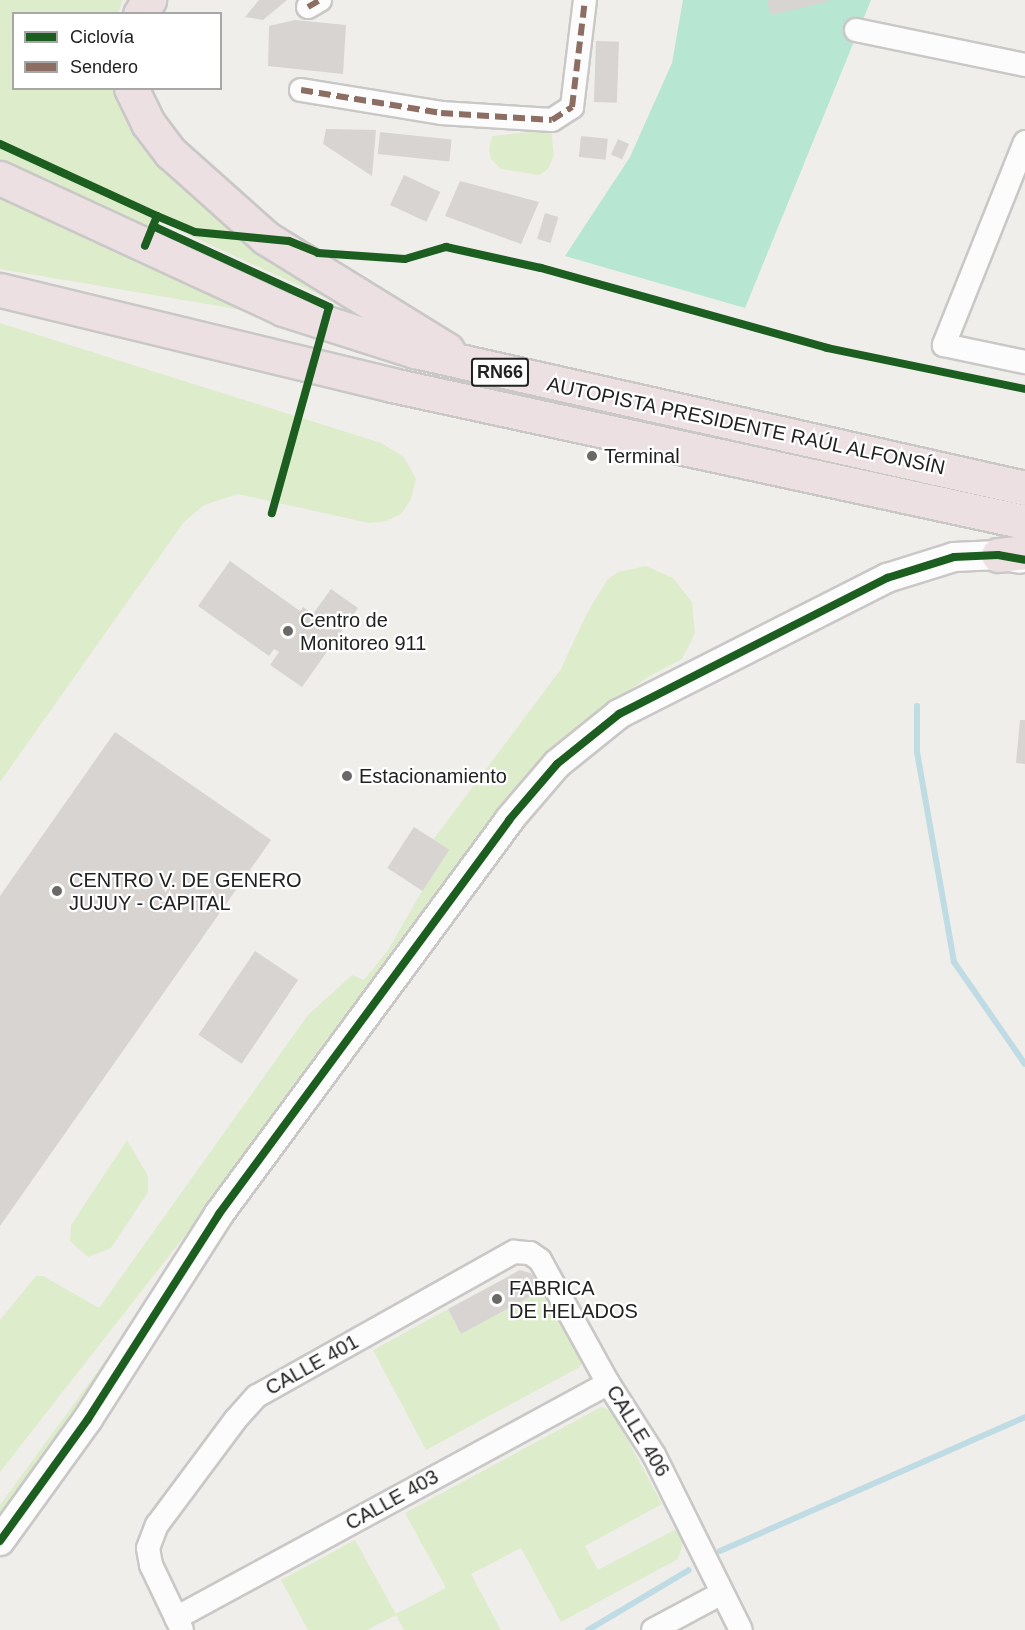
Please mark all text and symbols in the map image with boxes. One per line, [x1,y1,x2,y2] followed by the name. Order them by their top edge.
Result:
[12,12,222,90] legend
[70,27,134,47] text: Ciclovía
[70,57,138,77] text: Sendero
[470,357,530,387] road number: RN66
[543,372,949,480] street label: AUTOPISTA PRESIDENTE RAÚL ALFONSÍN
[604,444,680,468] place label: Terminal
[585,449,599,463] marker: Terminal
[300,608,426,655] place label: Centro de Monitoreo 911
[281,624,295,638] marker: Centro de Monitoreo 911
[359,764,507,788] place label: Estacionamiento
[340,769,354,783] marker: Estacionamiento
[69,868,302,915] place label: CENTRO V. DE GENERO JUJUY - CAPITAL
[50,884,64,898] marker: CENTRO V. DE GENERO JUJUY - CAPITAL
[509,1276,638,1323] place label: FABRICA DE HELADOS
[490,1292,504,1306] marker: FABRICA DE HELADOS
[261,1330,363,1400] street label: CALLE 401
[601,1381,675,1481] street label: CALLE 406
[341,1465,443,1535] street label: CALLE 403

